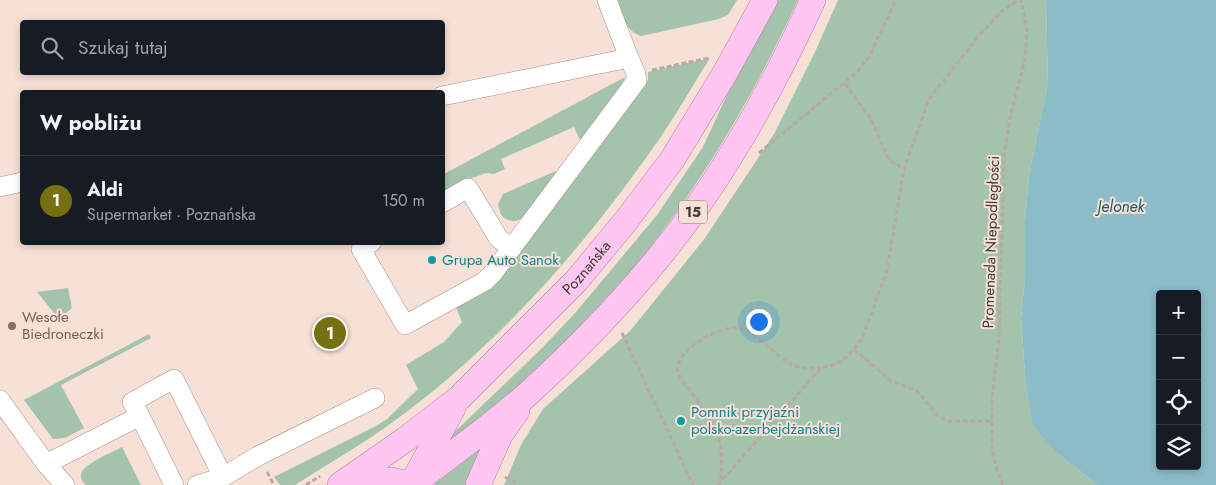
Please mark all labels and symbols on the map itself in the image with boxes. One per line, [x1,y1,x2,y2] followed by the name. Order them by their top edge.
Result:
[977,155,1005,329] street label: Promenada Niepodległości
[1095,195,1146,218] water label: Jelonek
[679,200,707,223] road number: 15
[557,236,616,300] street label: Poznańska
[442,249,559,271] place label: Grupa Auto Sanok
[426,254,438,266] marker: Grupa Auto Sanok
[22,306,104,345] place label: Wesołe Biedroneczki
[746,309,772,335] your location
[314,314,346,352] pin: 1
[6,320,18,332] marker: Wesołe Biedroneczki
[691,401,840,440] place label: Pomnik przyjaźni polsko-azerbejdżańskiej
[675,415,687,427] marker: Pomnik przyjaźni polsko-azerbejdżańskiej

